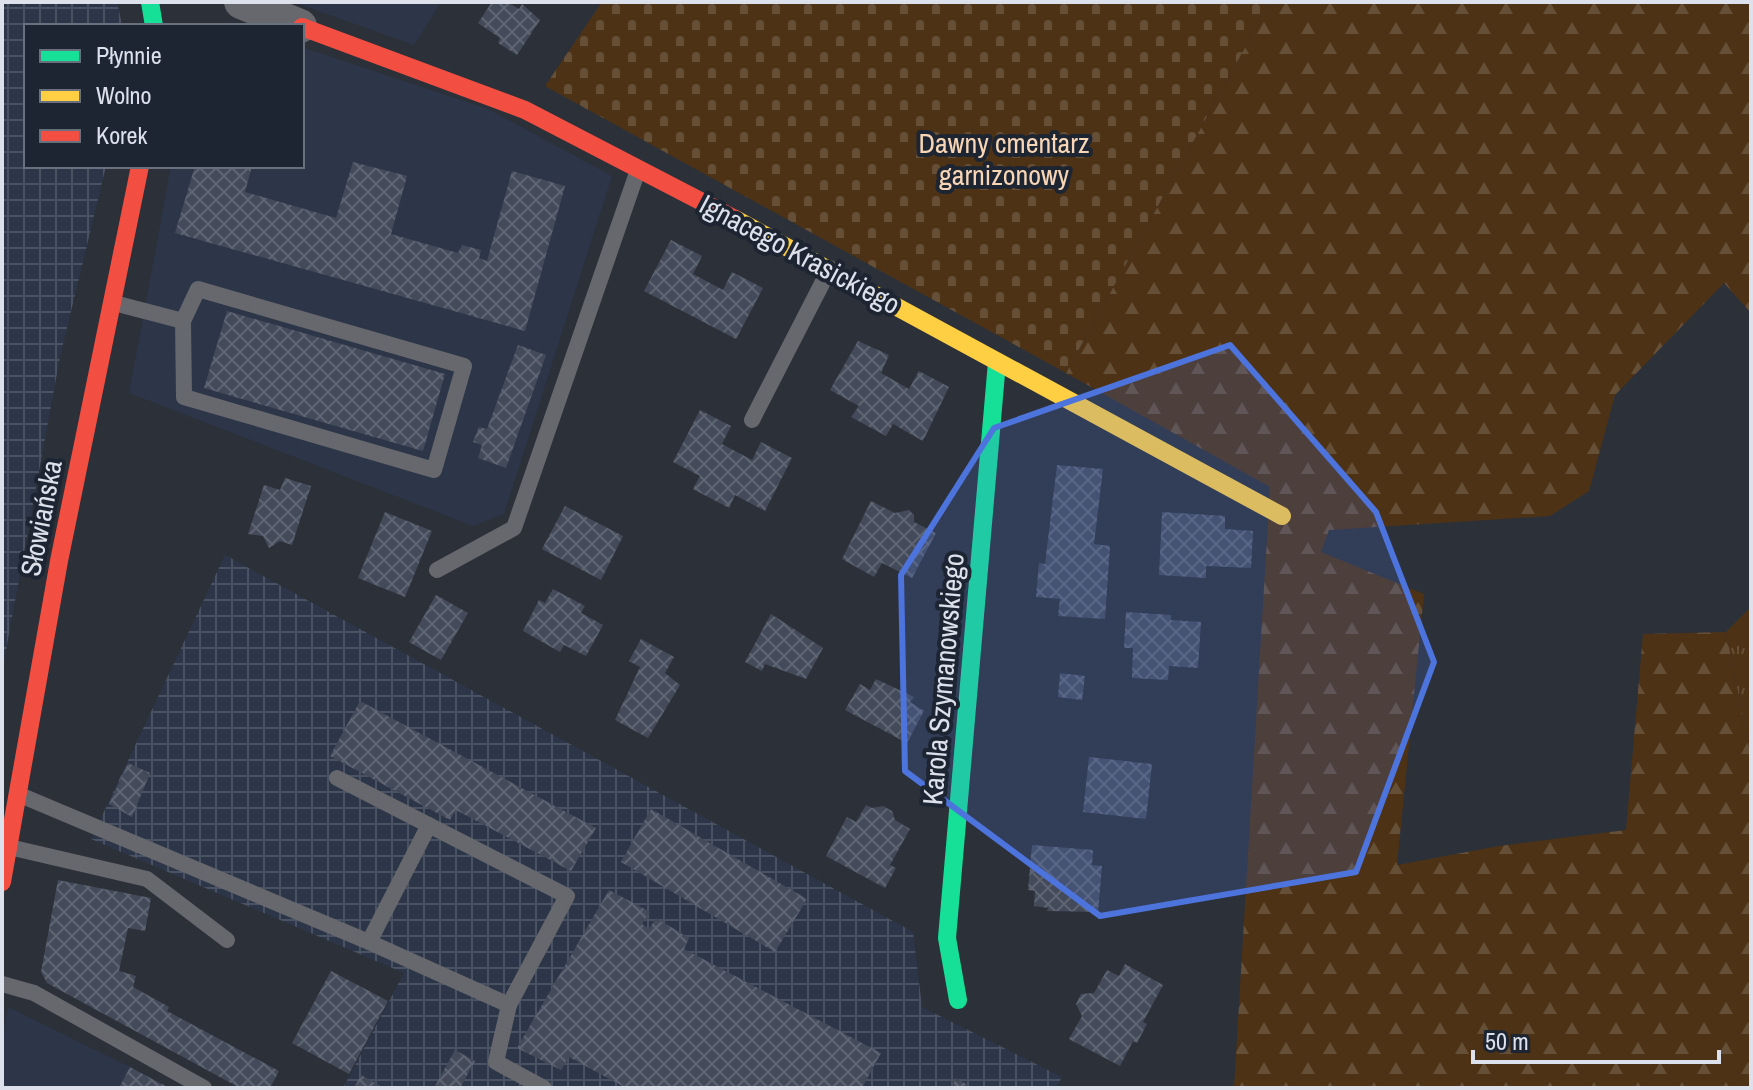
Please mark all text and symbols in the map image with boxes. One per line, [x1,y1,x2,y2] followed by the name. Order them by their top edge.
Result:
[24,24,304,168] legend
[96,39,162,71] text: Płynnie
[96,79,151,111] text: Wolno
[96,119,148,151] text: Korek
[919,124,1089,194] park label: Dawny cmentarz garnizonowy
[693,185,907,323] street label: Ignacego Krasickiego
[11,457,71,579] street label: Słowiańska
[913,551,973,807] street label: Karola Szymanowskiego
[1473,1014,1719,1064] scale bar
[1485,1025,1529,1057] text: 50 m

